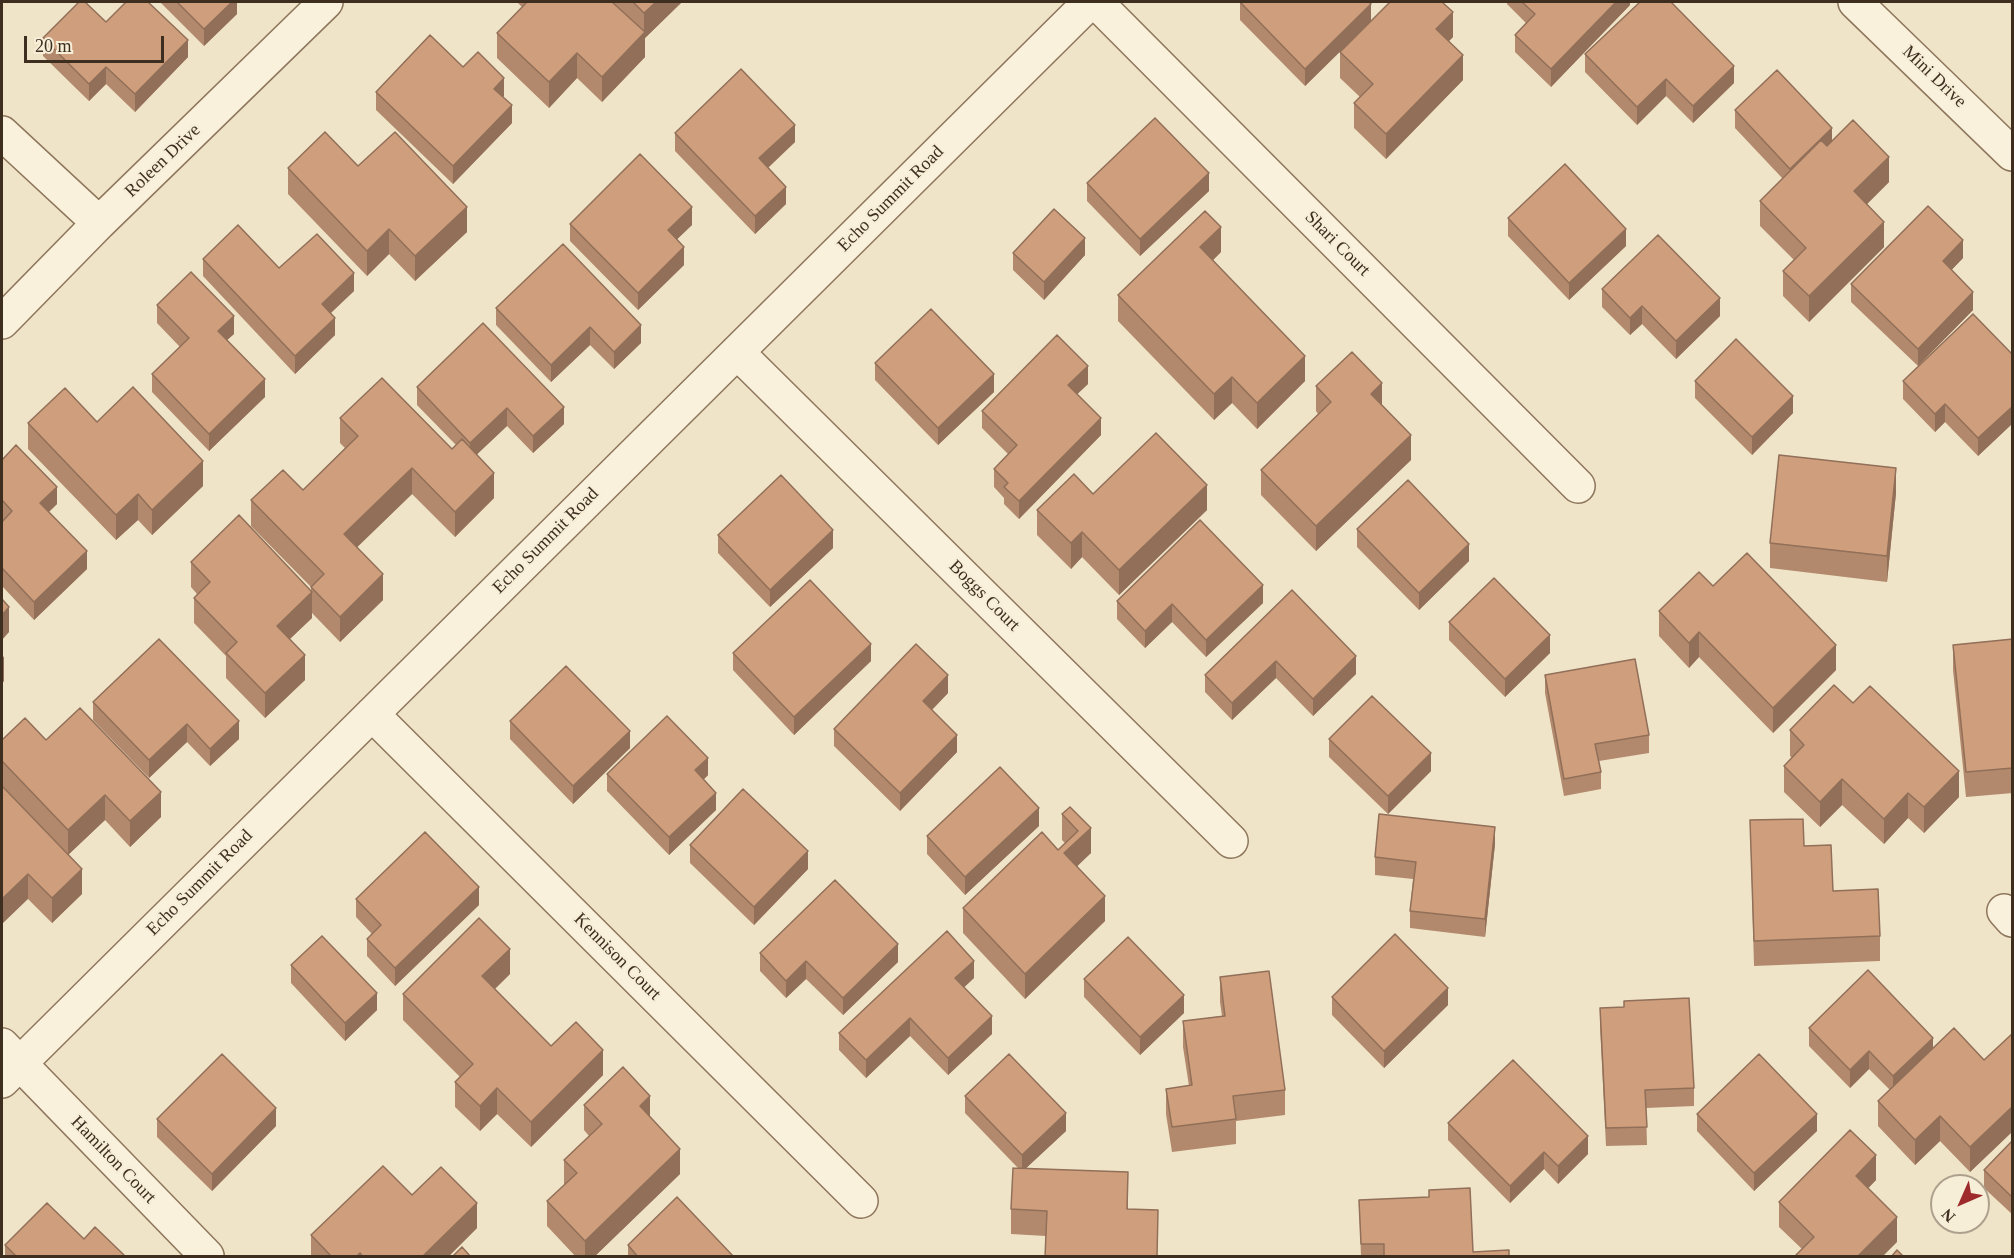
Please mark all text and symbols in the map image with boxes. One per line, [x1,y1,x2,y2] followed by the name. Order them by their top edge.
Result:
[27,24,166,62] scale bar
[35,36,72,56] text: 20 m
[1898,41,1970,113] street label: Mini Drive
[121,120,205,202] street label: Roleen Drive
[834,142,948,256] street label: Echo Summit Road
[1300,207,1374,281] street label: Shari Court
[489,484,603,598] street label: Echo Summit Road
[944,556,1024,636] street label: Boggs Court
[143,826,257,940] street label: Echo Summit Road
[569,909,665,1005] street label: Kennison Court
[66,1112,160,1208] street label: Hamilton Court
[1930,1174,1990,1234] north arrow
[1938,1206,1958,1226] text: N

